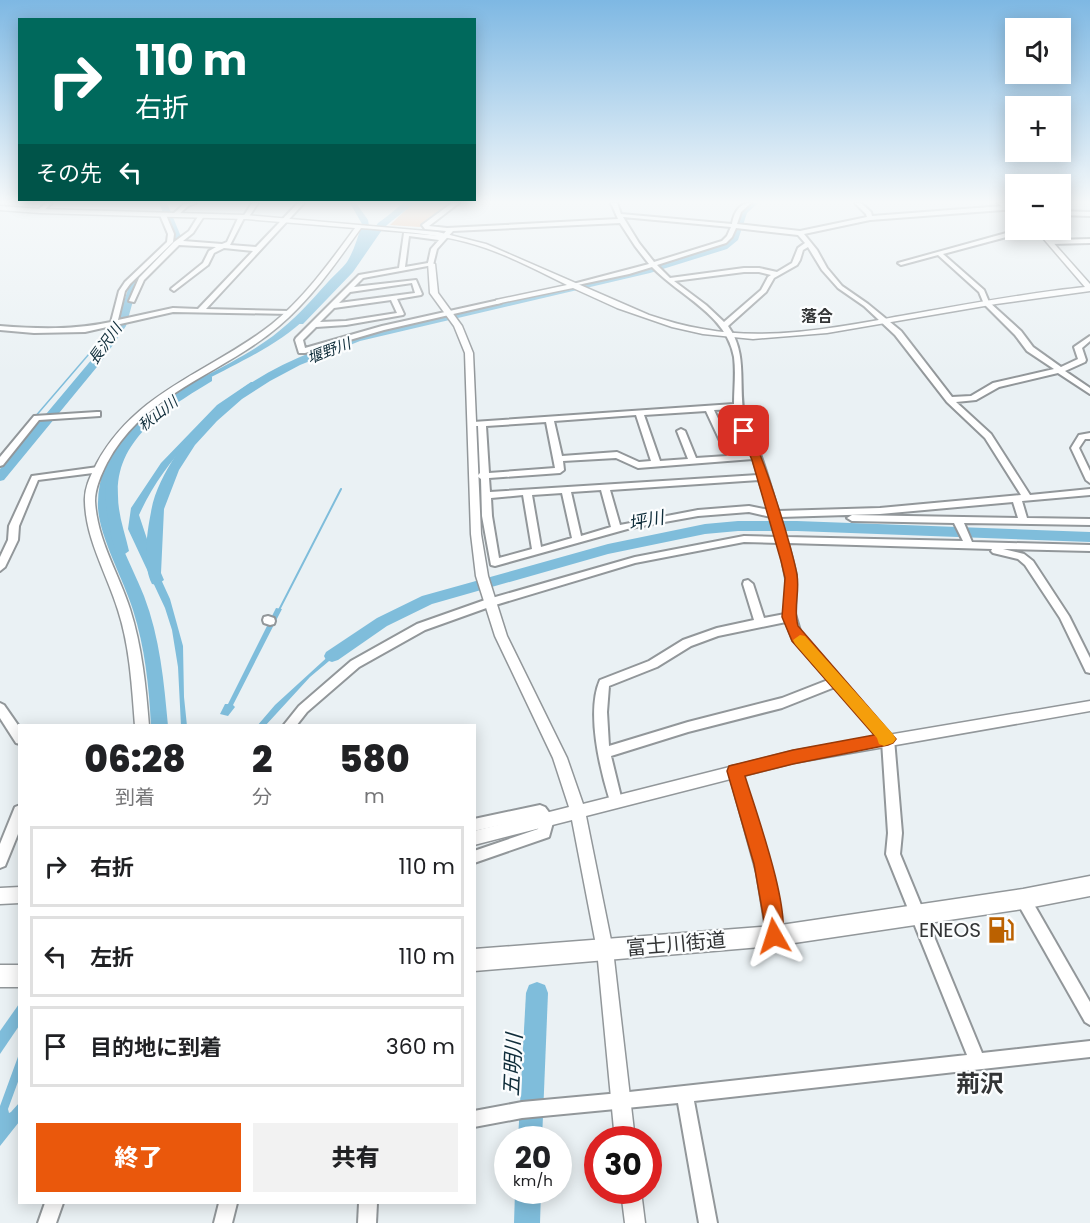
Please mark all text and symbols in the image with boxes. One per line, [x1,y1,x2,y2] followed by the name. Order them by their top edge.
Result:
[1005,18,1071,240] map controls
[1005,18,1071,84] button: sound
[135,31,247,90] text: 110 m
[36,42,114,120] icon: right
[135,89,189,126] text: 右折
[1005,96,1071,162] button: +
[114,156,147,189] icon: left
[36,158,102,189] text: その先
[1005,174,1071,240] button: −
[801,305,833,328] district label: 落合
[83,318,127,368] water label: 長沢川
[304,332,355,368] water label: 堰野川
[133,390,183,436] water label: 秋山川
[718,405,769,456] pin
[727,414,760,447] icon: arrive
[626,504,668,536] water label: 坪川
[84,734,186,785] text: 06:28
[252,734,273,785] text: 2
[339,734,410,785] text: 580
[364,782,385,810] text: m
[115,783,155,811] text: 到着
[252,783,272,811] text: 分
[39,850,72,883] icon: right
[399,851,455,882] text: 110 m
[90,852,134,883] text: 右折
[742,904,806,968] position arrow
[986,915,1016,945] fuel station icon: ENEOS
[919,916,981,944] place label: ENEOS
[625,926,727,962] street label: 富士川街道
[39,940,72,973] icon: left
[399,941,455,972] text: 110 m
[90,942,134,973] text: 左折
[39,1030,72,1063] icon: arrive
[386,1031,455,1062] text: 360 m
[496,1031,529,1097] water label: 五明川
[90,1032,222,1063] text: 目的地に到着
[956,1067,1004,1100] district label: 荊沢
[36,1123,241,1192] button: 終了
[253,1123,458,1192] button: 共有
[584,1126,662,1204] speed limit sign: 30
[515,1136,551,1179] text: 20
[513,1170,553,1191] text: km/h

